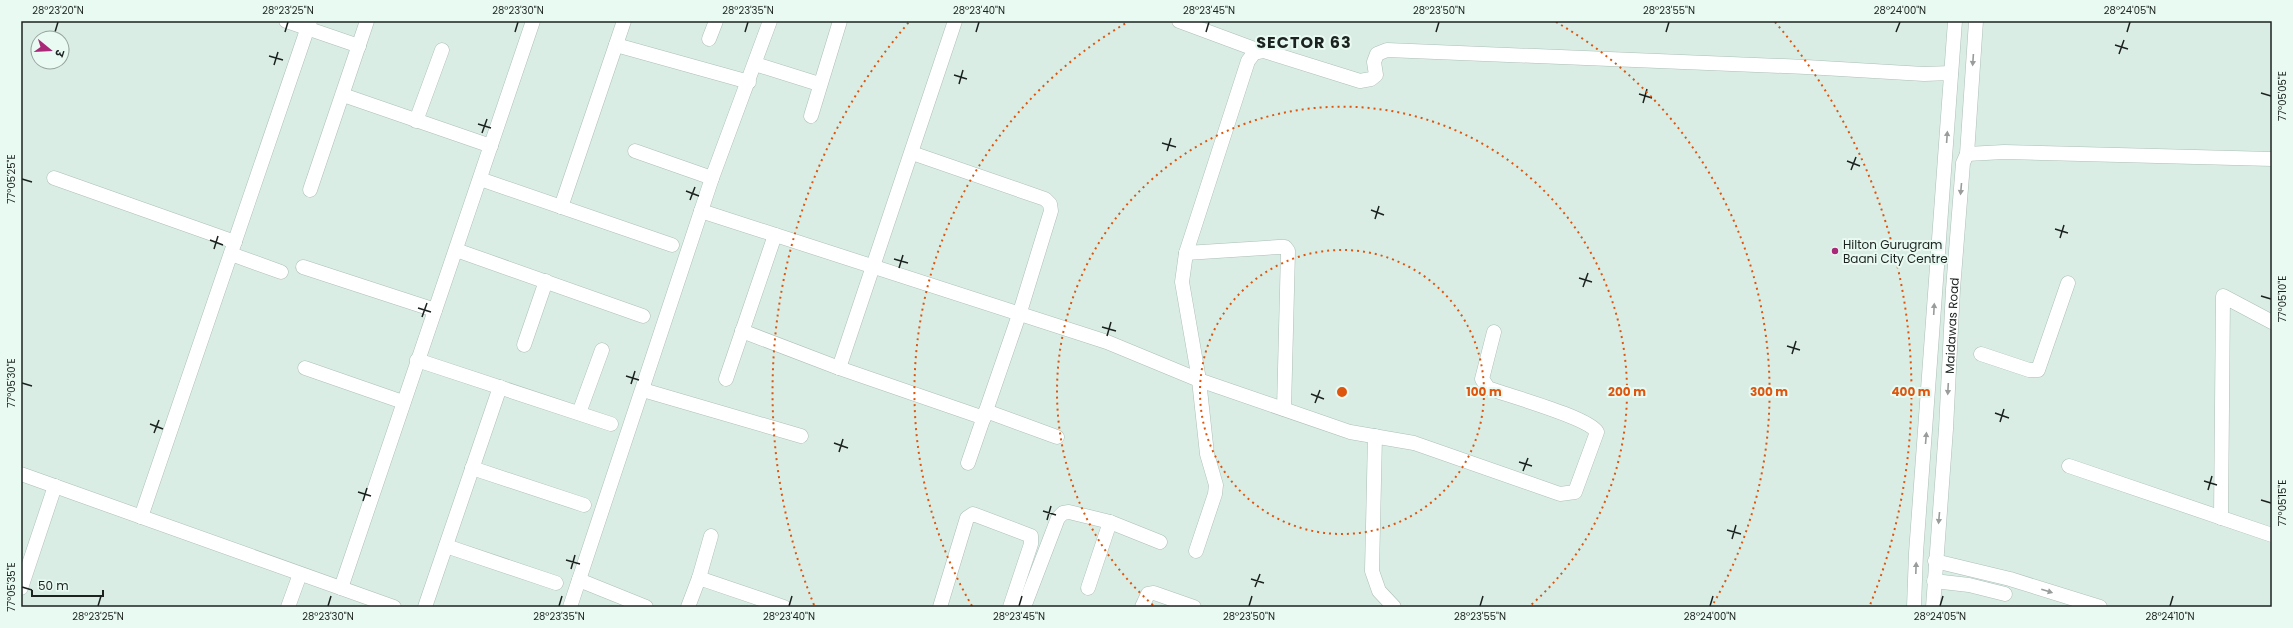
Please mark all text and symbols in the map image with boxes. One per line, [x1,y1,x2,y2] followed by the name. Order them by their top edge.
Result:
[32,3,84,18] text: 28°23'20"N
[262,3,314,18] text: 28°23'25"N
[492,3,544,18] text: 28°23'30"N
[722,3,774,18] text: 28°23'35"N
[953,3,1005,18] text: 28°23'40"N
[1183,3,1235,18] text: 28°23'45"N
[1413,3,1465,18] text: 28°23'50"N
[1643,3,1695,18] text: 28°23'55"N
[1874,3,1926,18] text: 28°24'00"N
[2104,3,2156,18] text: 28°24'05"N
[30,30,70,70] north arrow
[1256,31,1352,54] district label: SECTOR 63
[51,47,68,59] text: उ
[1970,54,1977,66] one-way arrow
[2275,71,2290,121] text: 77°05'05"E
[1943,131,1950,143] one-way arrow
[4,154,19,204] text: 77°05'25"E
[1958,183,1965,195] one-way arrow
[1843,236,1948,267] place label: Hilton Gurugram Baani City Centre
[1830,246,1840,256] marker: Hilton Gurugram Baani City Centre
[2275,276,2290,322] text: 77°05'10"E
[1940,277,1962,374] street label: Maidawas Road
[1930,303,1937,315] one-way arrow
[4,358,19,408] text: 77°05'30"E
[1466,383,1502,400] text: 100 m
[1608,383,1646,400] text: 200 m
[1750,383,1788,400] text: 300 m
[1891,383,1931,400] text: 400 m
[1944,383,1951,395] one-way arrow
[1335,385,1349,399] centre of rings
[1922,432,1929,444] one-way arrow
[2275,480,2290,526] text: 77°05'15"E
[1935,512,1942,524] one-way arrow
[4,562,19,612] text: 77°05'35"E
[1912,562,1919,574] one-way arrow
[32,572,103,598] scale bar
[38,577,69,594] text: 50 m
[2041,588,2053,594] one-way arrow
[72,609,124,624] text: 28°23'25"N
[302,609,354,624] text: 28°23'30"N
[533,609,585,624] text: 28°23'35"N
[763,609,815,624] text: 28°23'40"N
[993,609,1045,624] text: 28°23'45"N
[1223,609,1275,624] text: 28°23'50"N
[1454,609,1506,624] text: 28°23'55"N
[1684,609,1736,624] text: 28°24'00"N
[1914,609,1966,624] text: 28°24'05"N
[2145,609,2195,624] text: 28°24'10"N

